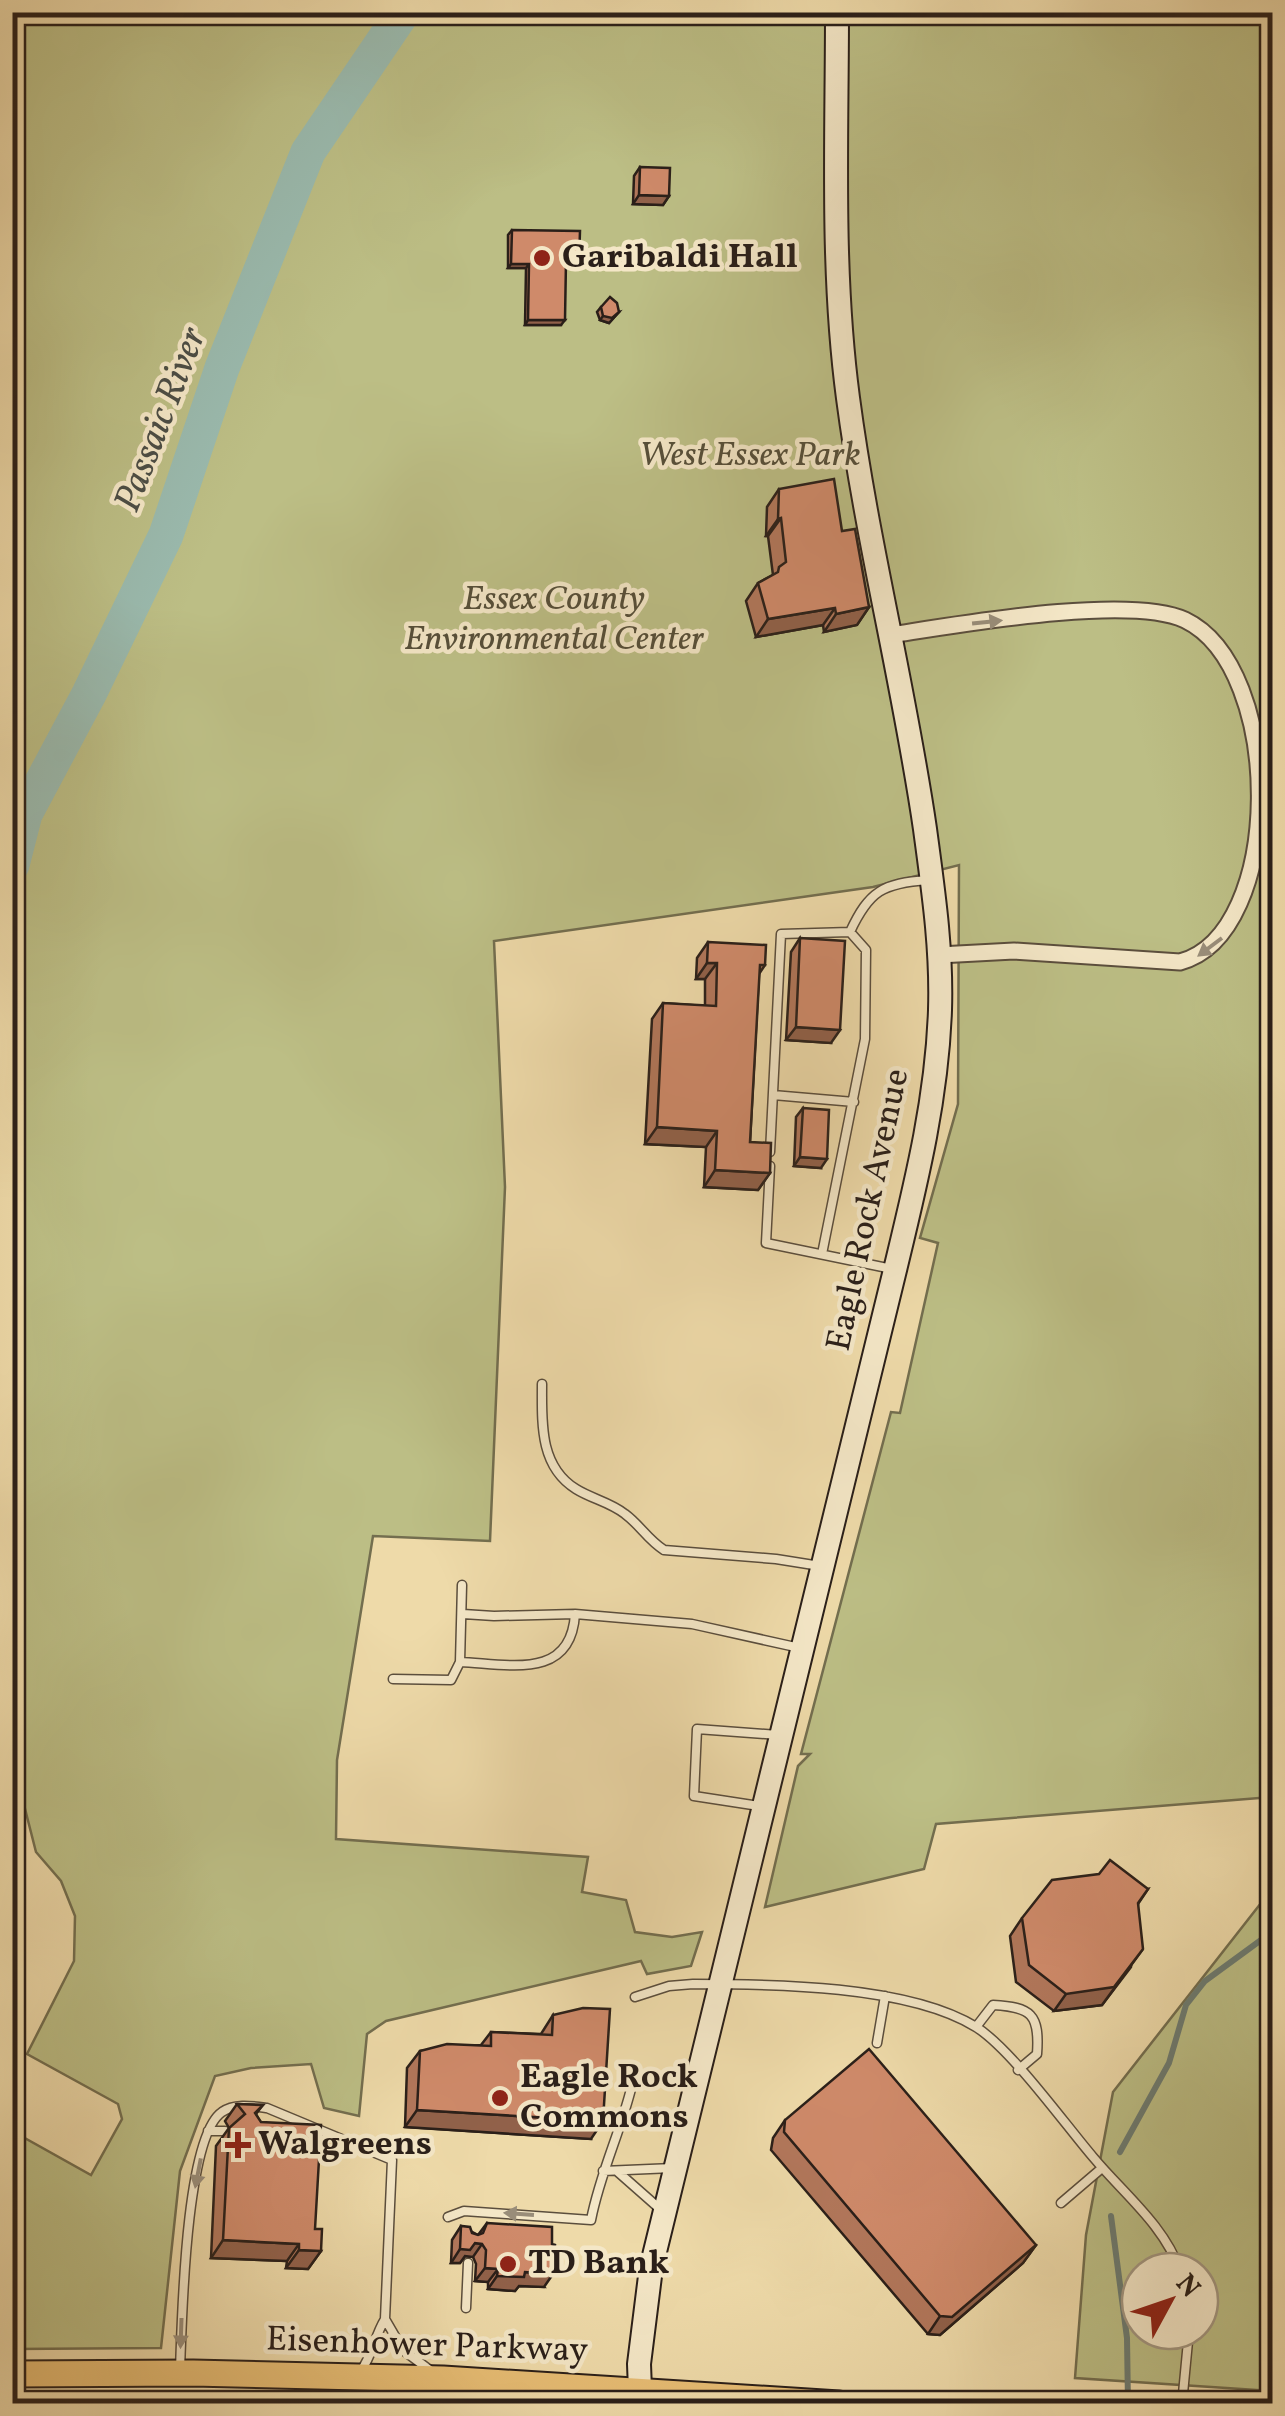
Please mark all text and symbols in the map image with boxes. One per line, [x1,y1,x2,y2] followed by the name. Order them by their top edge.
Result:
[562,234,798,282] place label: Garibaldi Hall
[531,247,553,269] marker: Garibaldi Hall
[103,319,222,520] water label: Passaic River
[639,432,861,480] park label: West Essex Park
[404,576,705,664] park label: Essex County Environmental Center
[971,613,1003,629] one-way arrow
[1197,937,1223,957] one-way arrow
[816,1064,922,1356] street label: Eagle Rock Avenue
[520,2054,698,2142] place label: Eagle Rock Commons
[489,2087,511,2109] marker: Eagle Rock Commons
[258,2121,432,2169] place label: Walgreens
[227,2134,249,2156] marker: Walgreens
[190,2158,205,2189] one-way arrow
[502,2206,534,2222] one-way arrow
[528,2240,670,2288] place label: TD Bank
[1120,2251,1220,2351] north arrow
[497,2253,519,2275] marker: TD Bank
[1166,2266,1209,2307] text: N
[265,2316,589,2376] street label: Eisenhower Parkway
[173,2317,189,2349] one-way arrow

